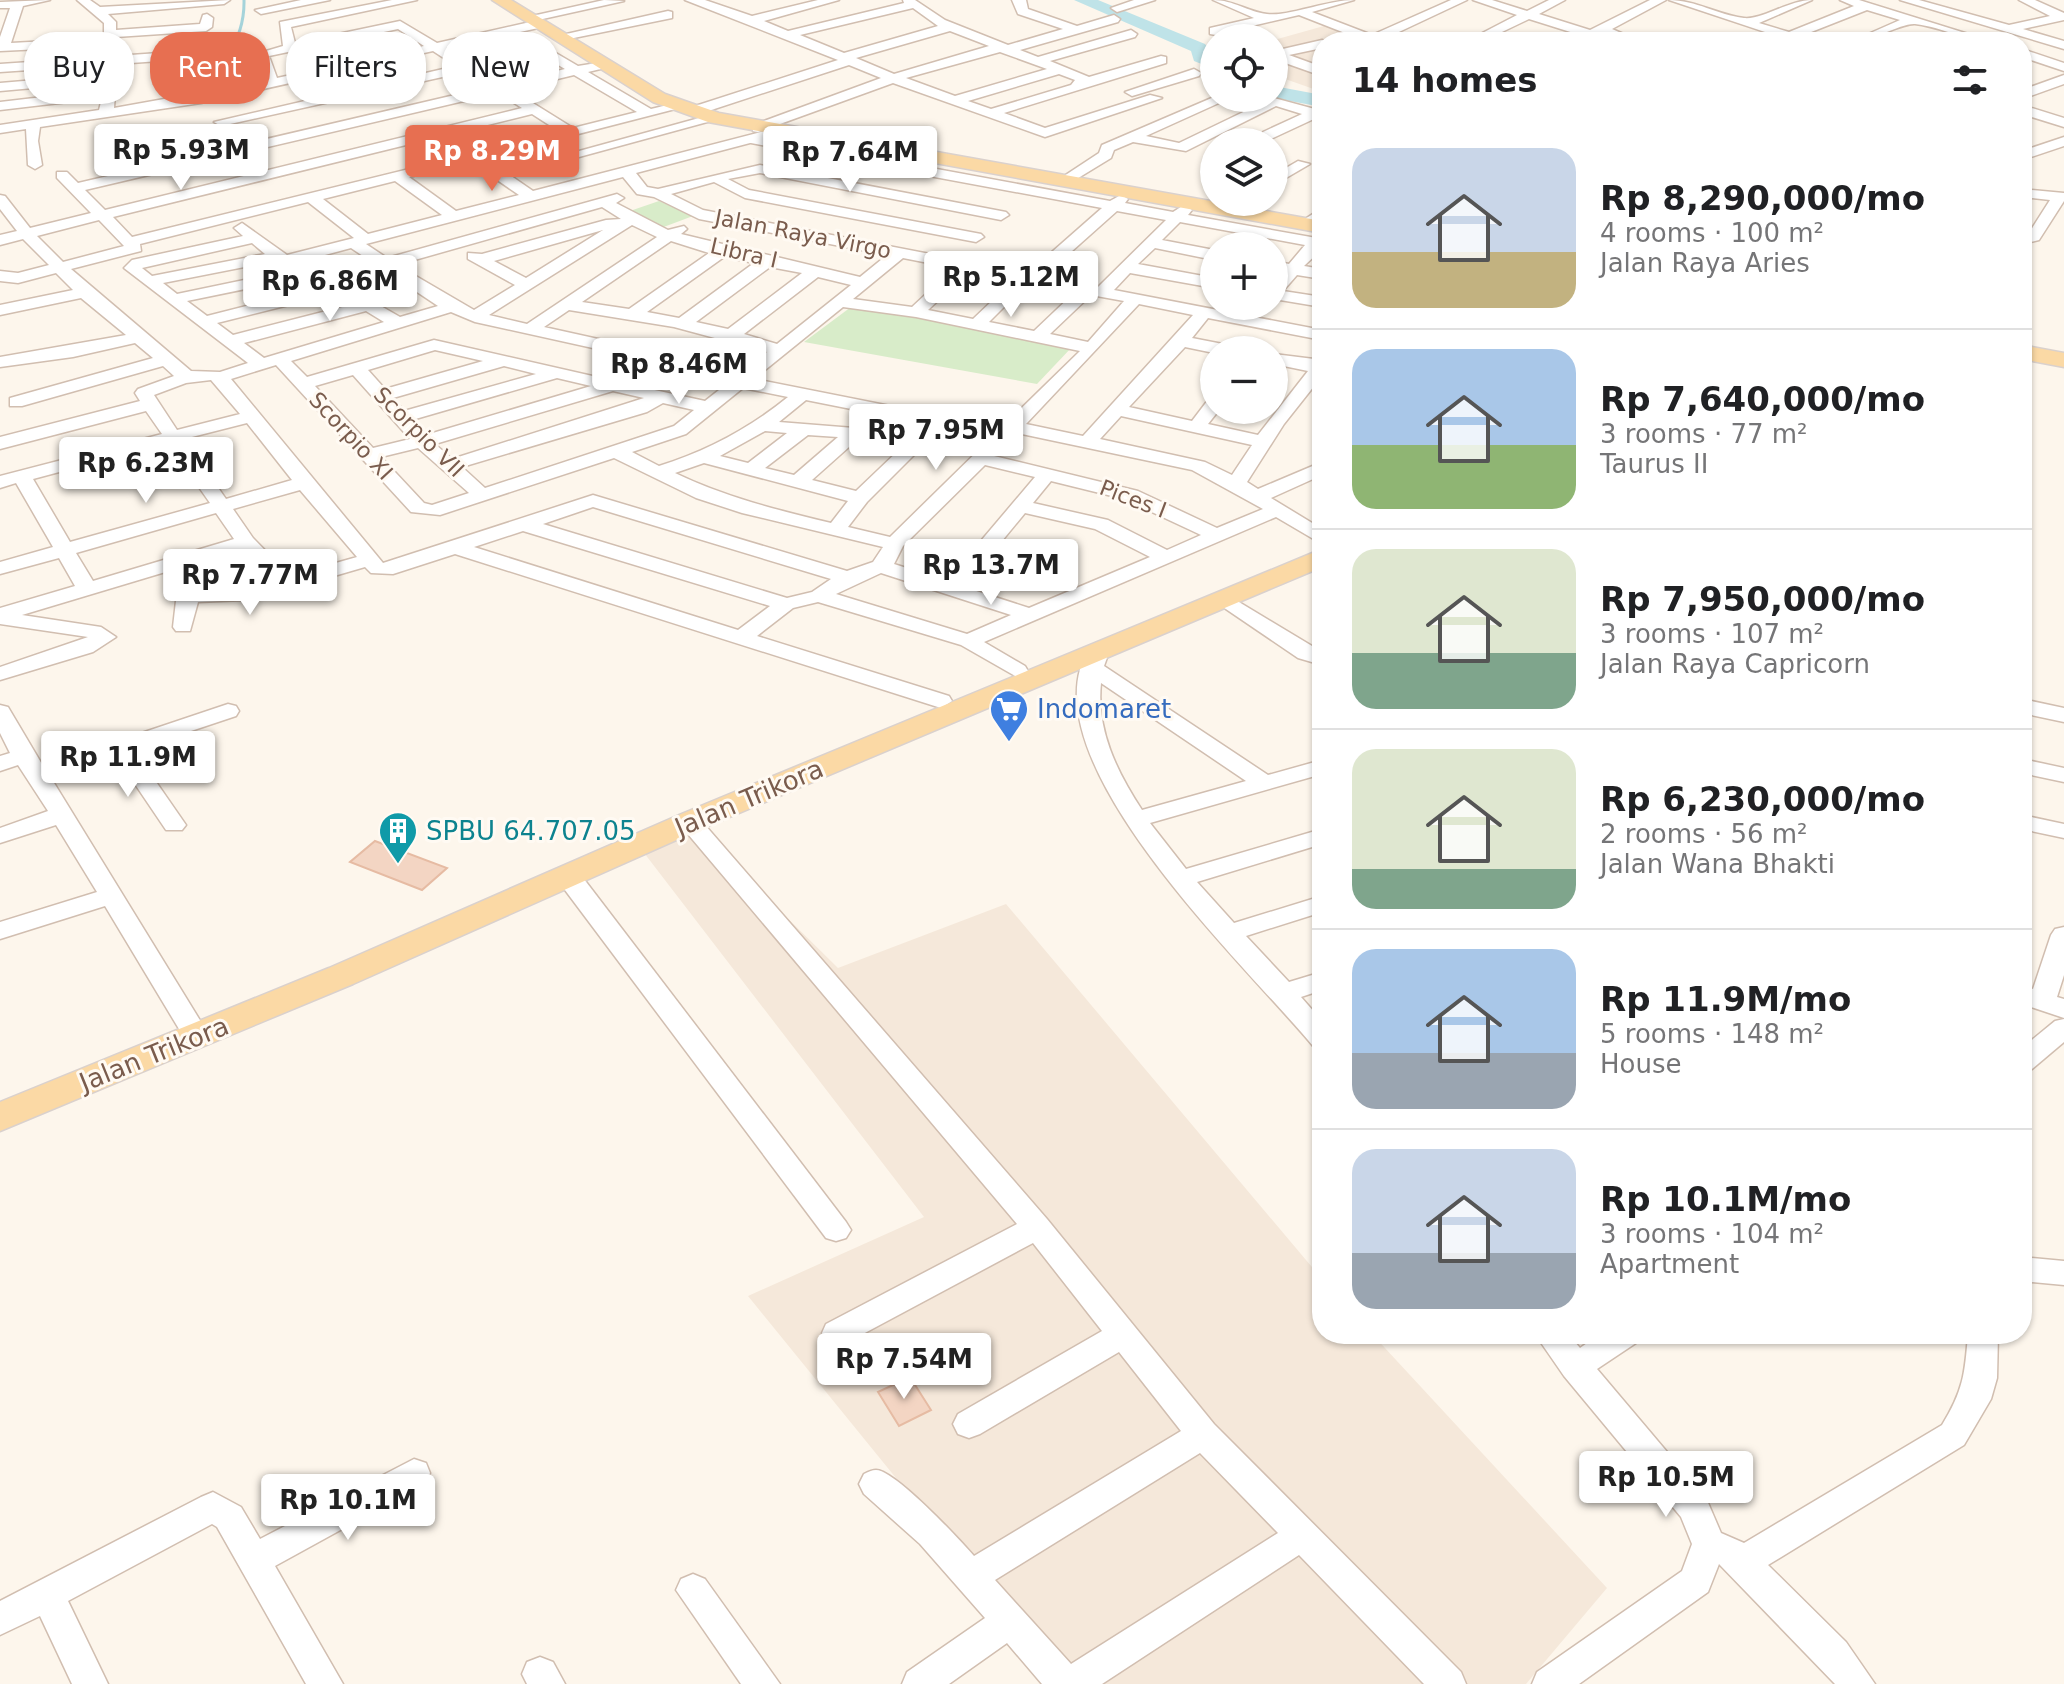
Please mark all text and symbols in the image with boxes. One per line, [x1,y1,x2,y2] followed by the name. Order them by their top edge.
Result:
[1200,24,1288,424] map controls
[1200,24,1288,112] button: locate
[24,32,134,104] chip: Buy
[150,32,270,104] chip: Rent
[286,32,426,104] chip: Filters
[442,32,559,104] chip: New
[1948,58,1992,102] icon: filters
[1352,60,1537,100] text: 14 homes
[98,124,264,192] pin: Rp 5.93M
[409,125,575,193] pin: Rp 8.29M
[767,126,933,194] pin: Rp 7.64M
[1200,128,1288,216] button: layers
[112,135,250,165] text: Rp 5.93M
[423,136,561,166] text: Rp 8.29M
[781,137,919,167] text: Rp 7.64M
[1600,178,1925,218] text: Rp 8,290,000/mo
[1416,180,1512,276] icon: home
[711,204,893,263] street label: Jalan Raya Virgo
[1600,218,1824,248] text: 4 rooms · 100 m²
[1200,232,1288,320] button: +
[708,233,780,273] street label: Libra I
[1600,248,1810,278] text: Jalan Raya Aries
[928,251,1094,319] pin: Rp 5.12M
[247,255,413,323] pin: Rp 6.86M
[942,262,1080,292] text: Rp 5.12M
[261,266,399,296] text: Rp 6.86M
[1200,336,1288,424] button: −
[596,338,762,406] pin: Rp 8.46M
[610,349,748,379] text: Rp 8.46M
[1600,379,1925,419] text: Rp 7,640,000/mo
[1416,381,1512,477] icon: home
[369,382,469,482] street label: Scorpio VII
[304,387,398,485] street label: Scorpio XI
[853,404,1019,472] pin: Rp 7.95M
[867,415,1005,445] text: Rp 7.95M
[1600,419,1808,449] text: 3 rooms · 77 m²
[63,437,229,505] pin: Rp 6.23M
[77,448,215,478] text: Rp 6.23M
[1600,449,1708,479] text: Taurus II
[1096,475,1170,523] street label: Pices I
[908,539,1074,607] pin: Rp 13.7M
[167,549,333,617] pin: Rp 7.77M
[922,550,1060,580] text: Rp 13.7M
[181,560,319,590] text: Rp 7.77M
[1600,579,1925,619] text: Rp 7,950,000/mo
[1416,581,1512,677] icon: home
[1600,619,1824,649] text: 3 rooms · 107 m²
[1600,649,1870,679] text: Jalan Raya Capricorn
[988,688,1030,743] supermarket icon: Indomaret
[1037,694,1171,724] place label: Indomaret
[45,731,211,799] pin: Rp 11.9M
[59,742,197,772] text: Rp 11.9M
[669,753,828,843] street label: Jalan Trikora
[1600,779,1925,819] text: Rp 6,230,000/mo
[1416,781,1512,877] icon: home
[377,810,419,865] building icon: SPBU 64.707.05
[426,816,636,846] place label: SPBU 64.707.05
[1600,819,1808,849] text: 2 rooms · 56 m²
[1600,849,1835,879] text: Jalan Wana Bhakti
[1600,979,1851,1019] text: Rp 11.9M/mo
[1416,981,1512,1077] icon: home
[73,1010,233,1098] street label: Jalan Trikora
[1600,1019,1824,1049] text: 5 rooms · 148 m²
[1600,1049,1681,1079] text: House
[1600,1179,1851,1219] text: Rp 10.1M/mo
[1416,1181,1512,1277] icon: home
[1600,1219,1824,1249] text: 3 rooms · 104 m²
[1600,1249,1739,1279] text: Apartment
[821,1333,987,1401] pin: Rp 7.54M
[835,1344,973,1374] text: Rp 7.54M
[1583,1451,1749,1519] pin: Rp 10.5M
[1597,1462,1735,1492] text: Rp 10.5M
[265,1474,431,1542] pin: Rp 10.1M
[279,1485,417,1515] text: Rp 10.1M

